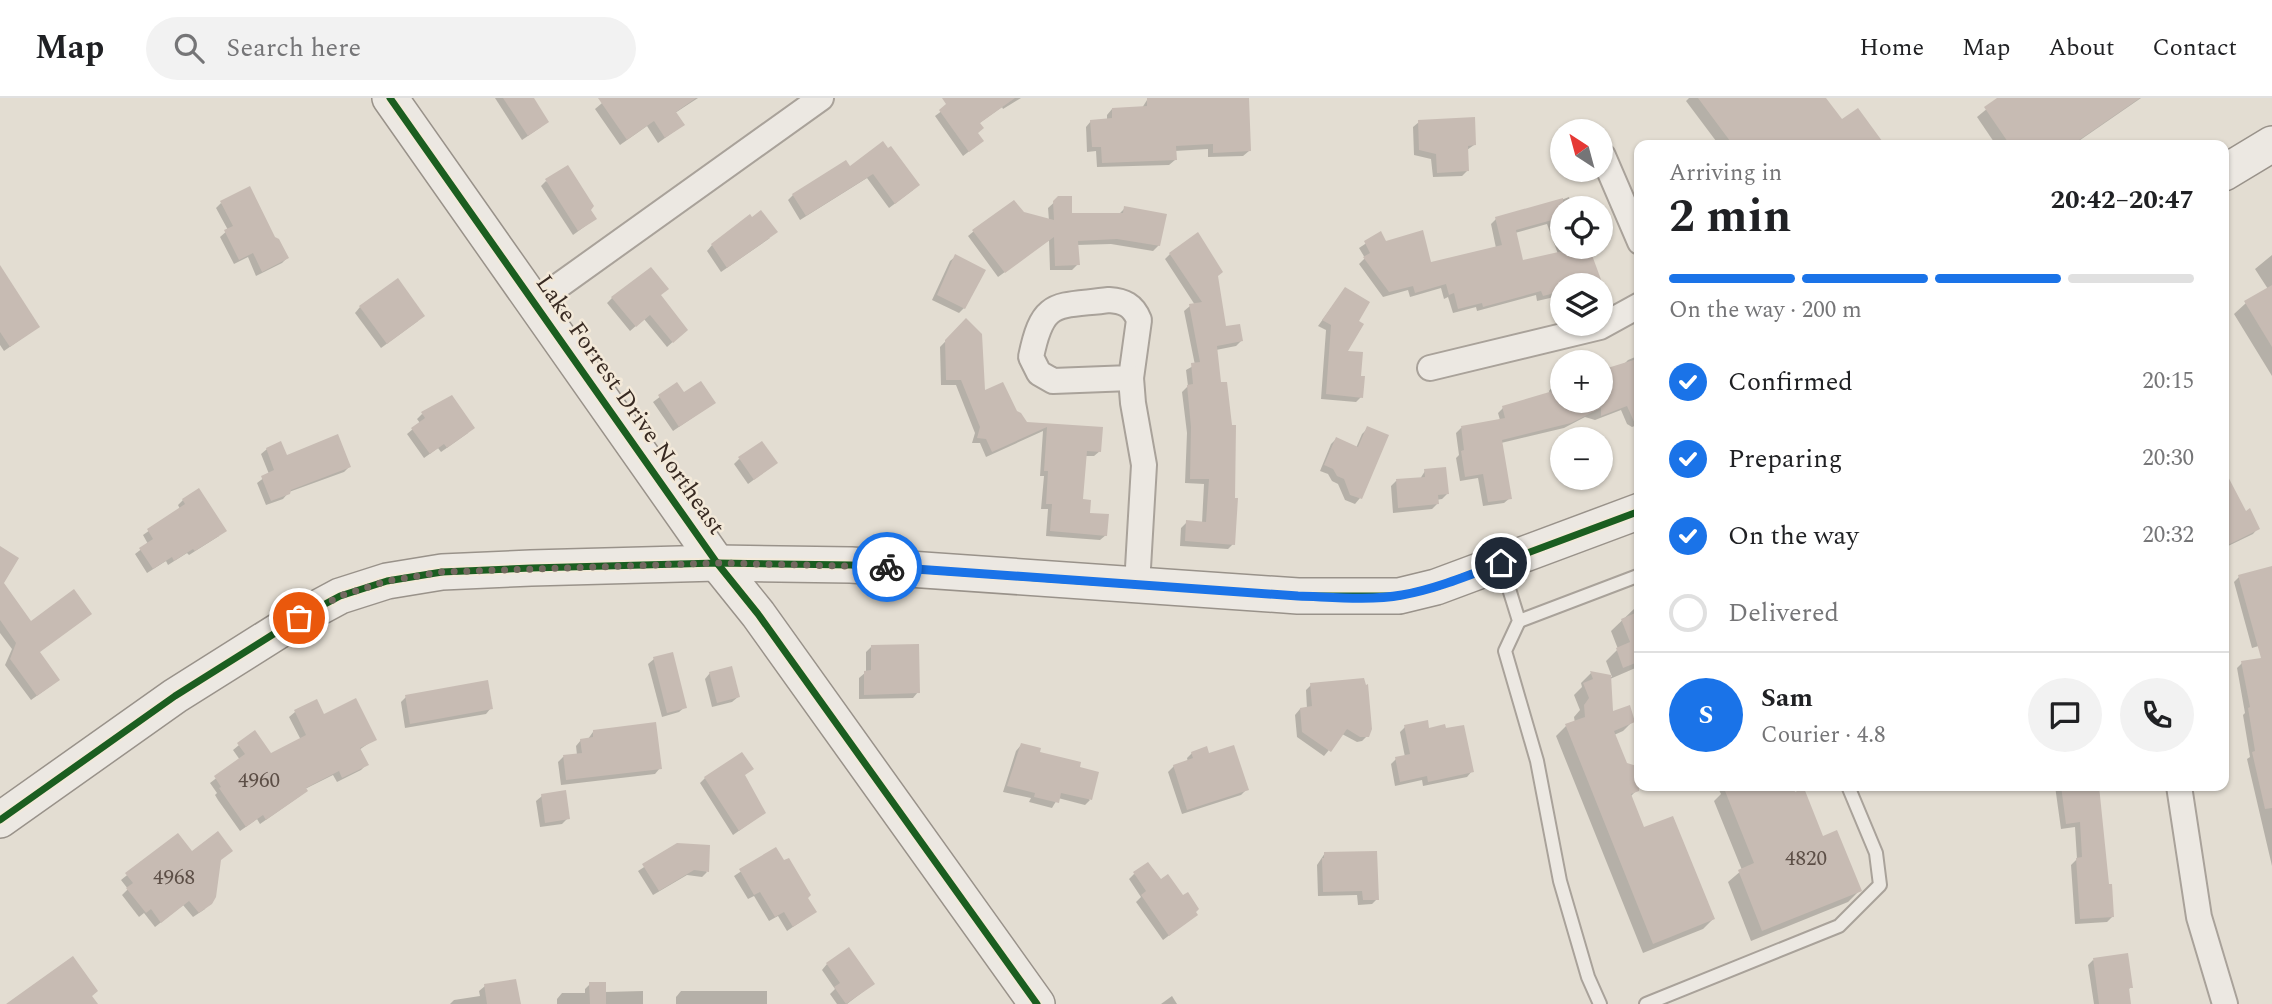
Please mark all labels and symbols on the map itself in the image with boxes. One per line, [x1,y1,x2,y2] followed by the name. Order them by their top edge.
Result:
[1550,119,1614,182] north arrow
[526,267,734,543] street label: Lake Forrest Drive Northeast
[852,532,922,602] courier
[1471,533,1531,593] pin
[269,588,329,648] pin
[238,765,280,797] house number: 4960
[1785,843,1827,875] house number: 4820
[153,862,195,894] house number: 4968

